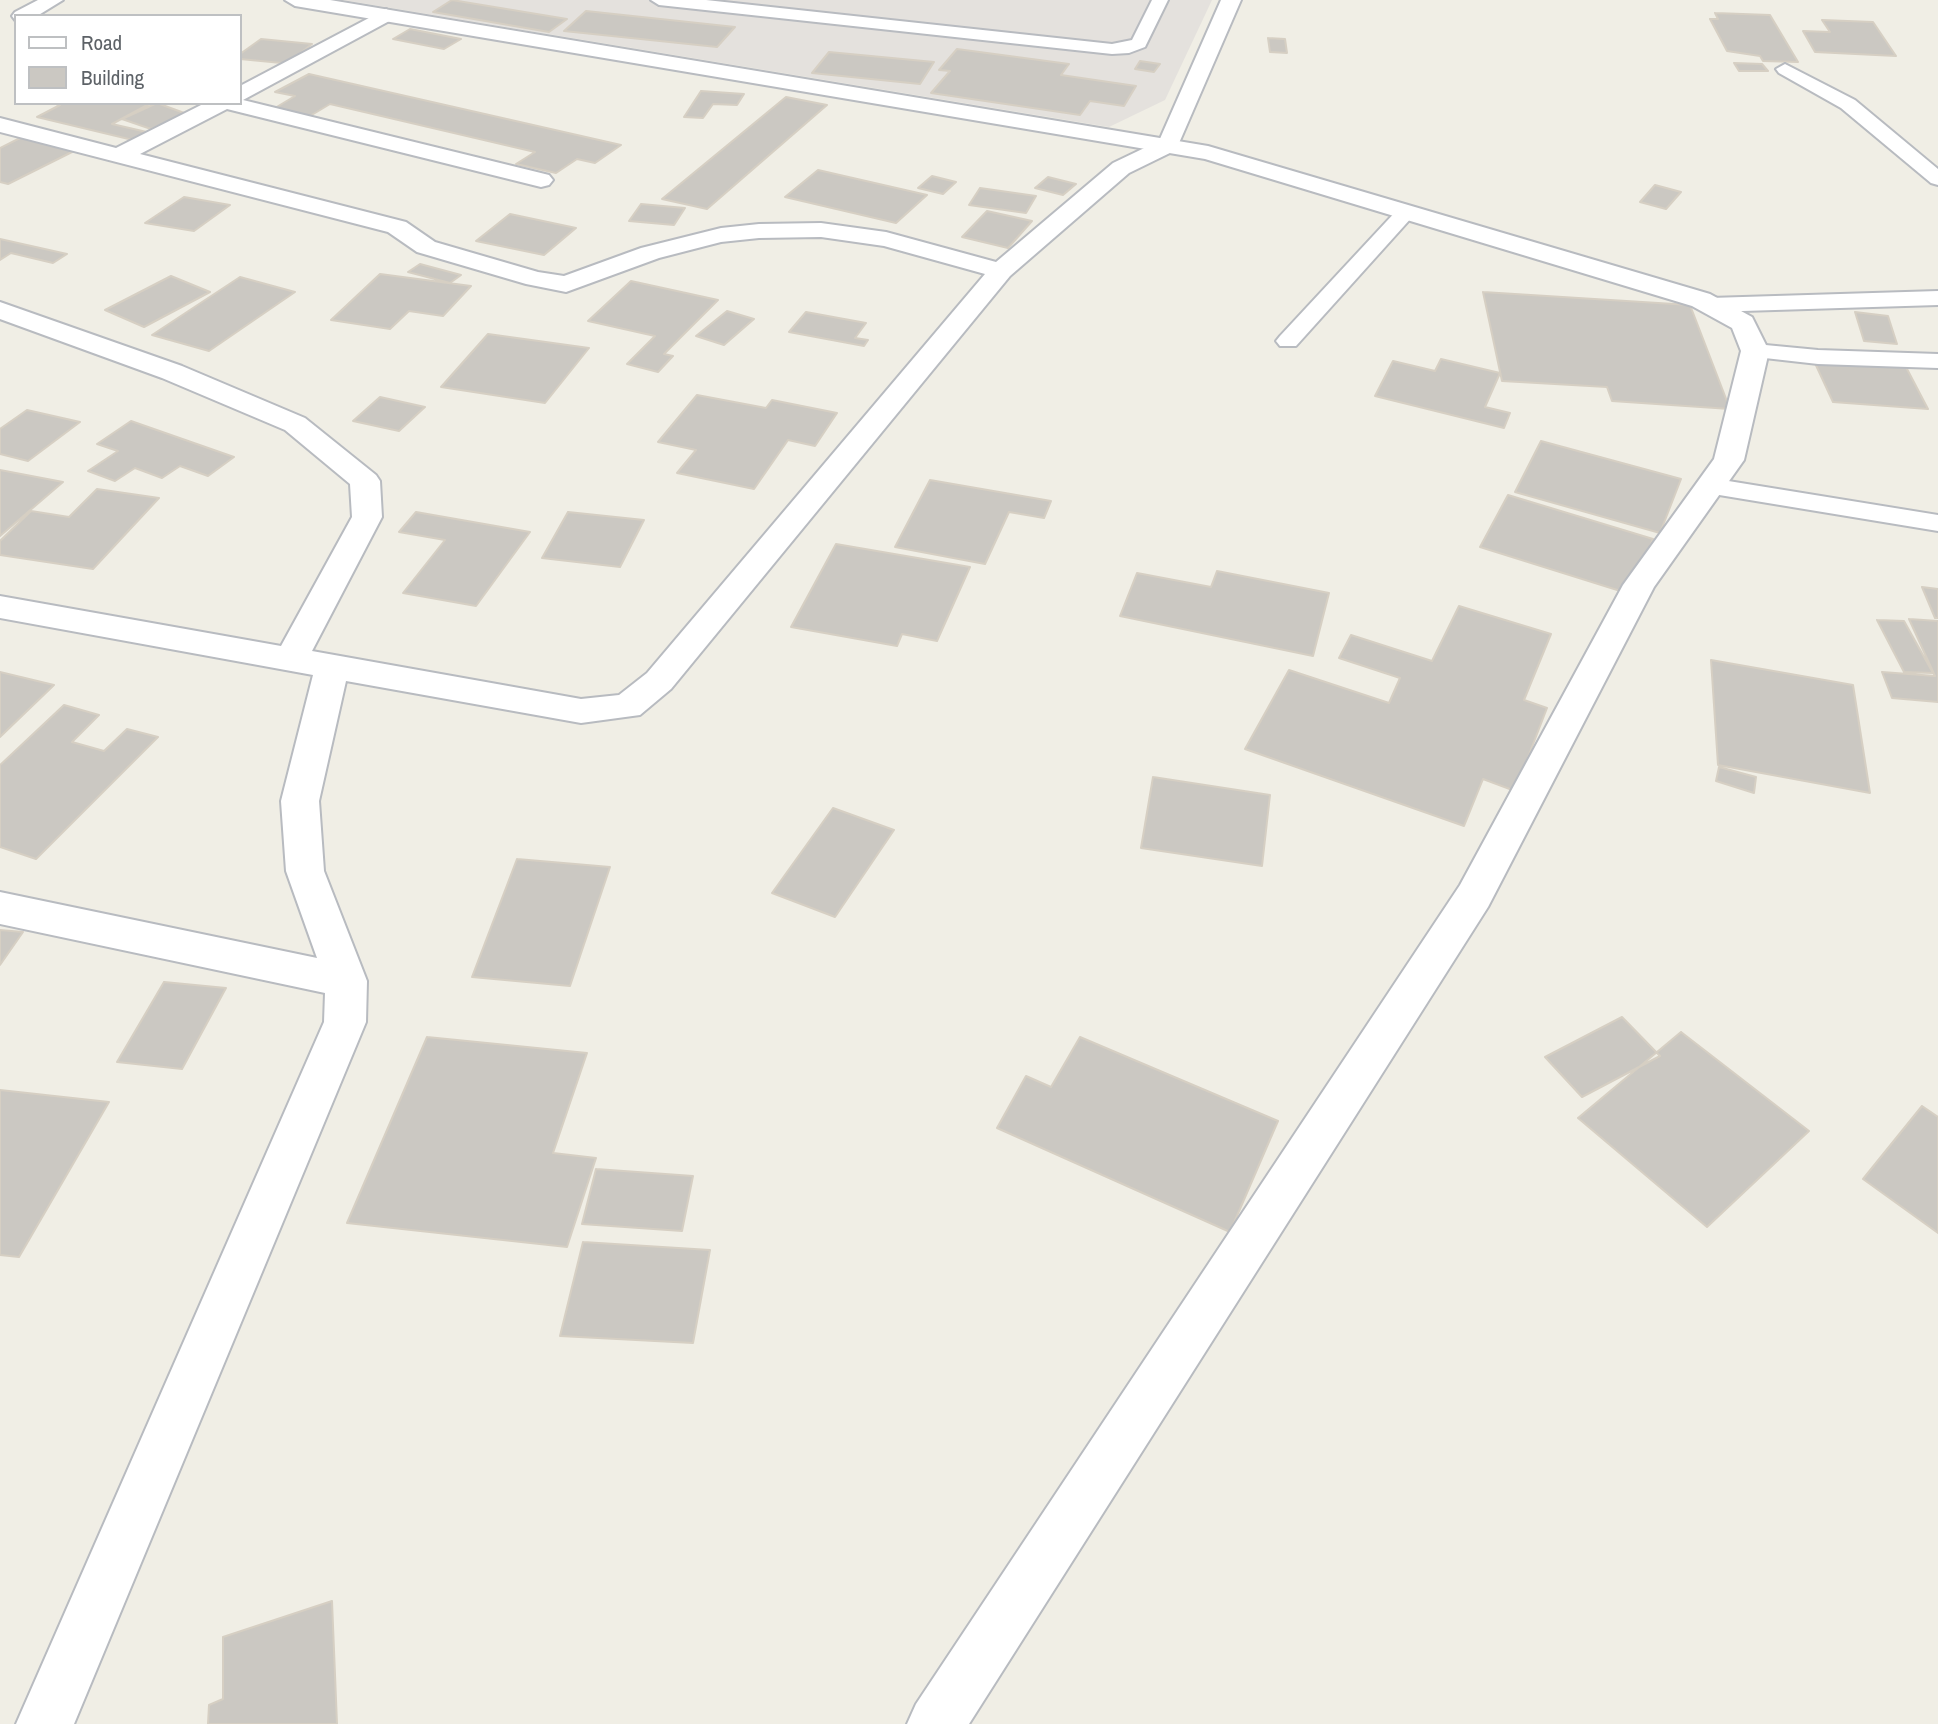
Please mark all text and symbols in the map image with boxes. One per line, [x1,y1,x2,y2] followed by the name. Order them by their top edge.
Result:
[14,14,242,105] legend
[81,28,122,57] text: Road
[81,63,144,92] text: Building

